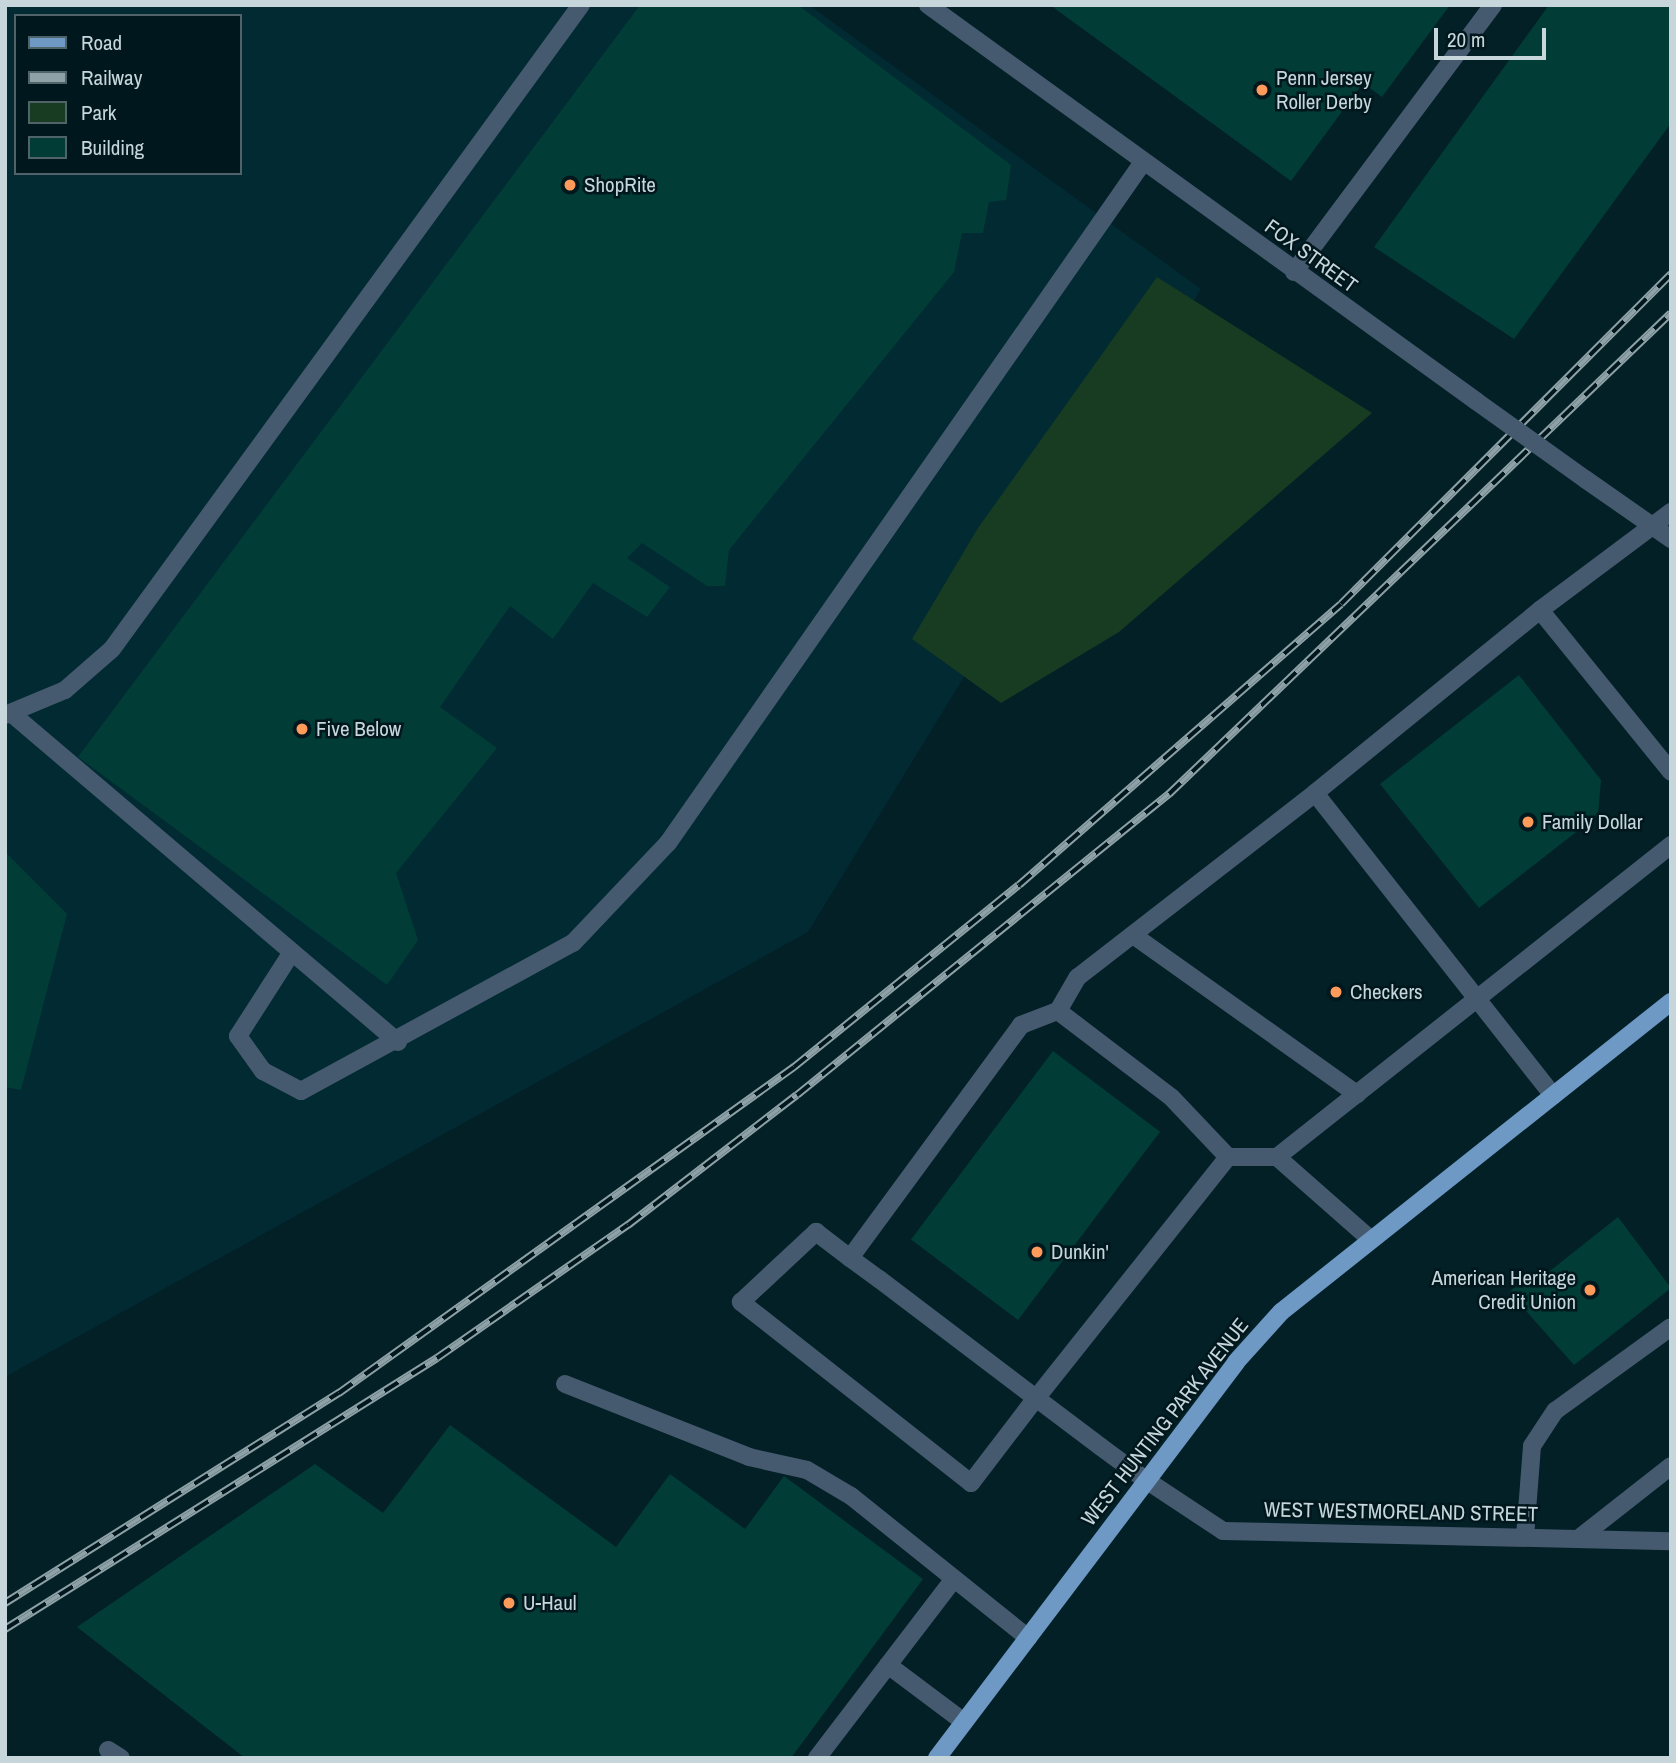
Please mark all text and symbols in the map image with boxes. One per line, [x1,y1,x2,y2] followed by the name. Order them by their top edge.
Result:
[14,14,242,175] legend
[1438,14,1550,58] scale bar
[1447,25,1485,54] text: 20 m
[81,28,122,57] text: Road
[81,63,142,92] text: Railway
[1276,65,1372,115] place label: Penn Jersey Roller Derby
[1254,82,1270,98] marker: Penn Jersey Roller Derby
[81,98,116,127] text: Park
[81,133,144,162] text: Building
[584,172,656,198] place label: ShopRite
[562,177,578,193] marker: ShopRite
[1260,214,1362,298] street label: FOX STREET
[316,716,401,742] place label: Five Below
[294,721,310,737] marker: Five Below
[1542,809,1643,835] place label: Family Dollar
[1520,814,1536,830] marker: Family Dollar
[1350,979,1423,1005] place label: Checkers
[1328,984,1344,1000] marker: Checkers
[1051,1239,1109,1265] place label: Dunkin'
[1029,1244,1045,1260] marker: Dunkin'
[1431,1265,1576,1315] place label: American Heritage Credit Union
[1582,1282,1598,1298] marker: American Heritage Credit Union
[1076,1313,1254,1531] street label: WEST HUNTING PARK AVENUE
[1264,1497,1538,1527] street label: WEST WESTMORELAND STREET
[523,1590,577,1616] place label: U-Haul
[501,1595,517,1611] marker: U-Haul

